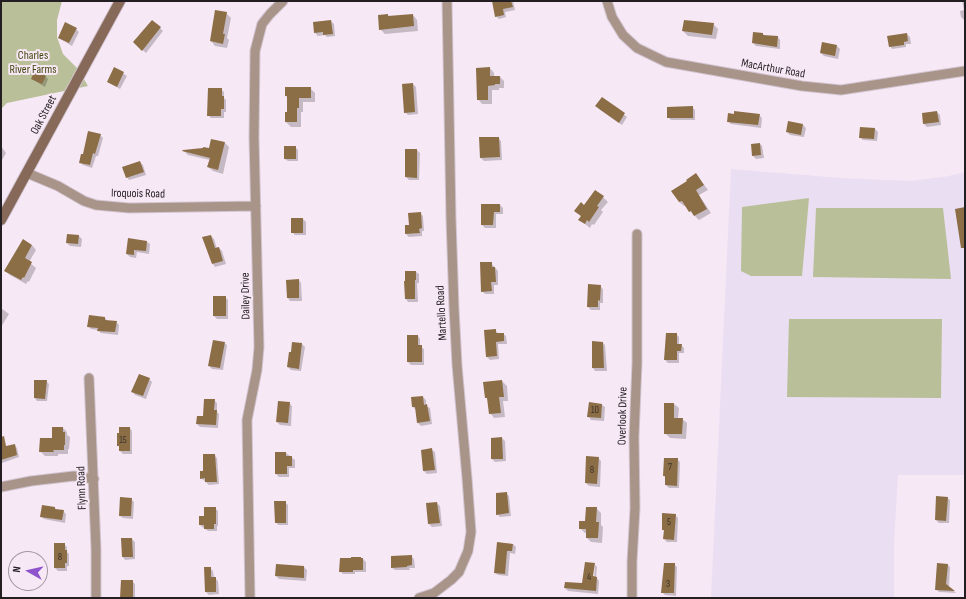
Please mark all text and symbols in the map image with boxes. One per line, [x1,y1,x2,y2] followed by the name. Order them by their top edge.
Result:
[10,49,56,77] park label: Charles River Farms
[740,56,806,82] street label: MacArthur Road
[28,93,60,137] street label: Oak Street
[111,186,165,202] street label: Iroquois Road
[238,272,254,320] street label: Dailey Drive
[433,285,451,341] street label: Martello Road
[615,387,631,445] street label: Overlook Drive
[591,404,599,416] house number: 10
[119,434,127,446] house number: 15
[668,461,672,473] house number: 7
[590,464,594,476] house number: 8
[74,466,90,510] street label: Flynn Road
[667,516,671,528] house number: 5
[8,551,48,591] north arrow
[58,551,62,563] house number: 8
[10,566,23,573] text: N
[587,571,591,583] house number: 4
[666,578,670,590] house number: 3

